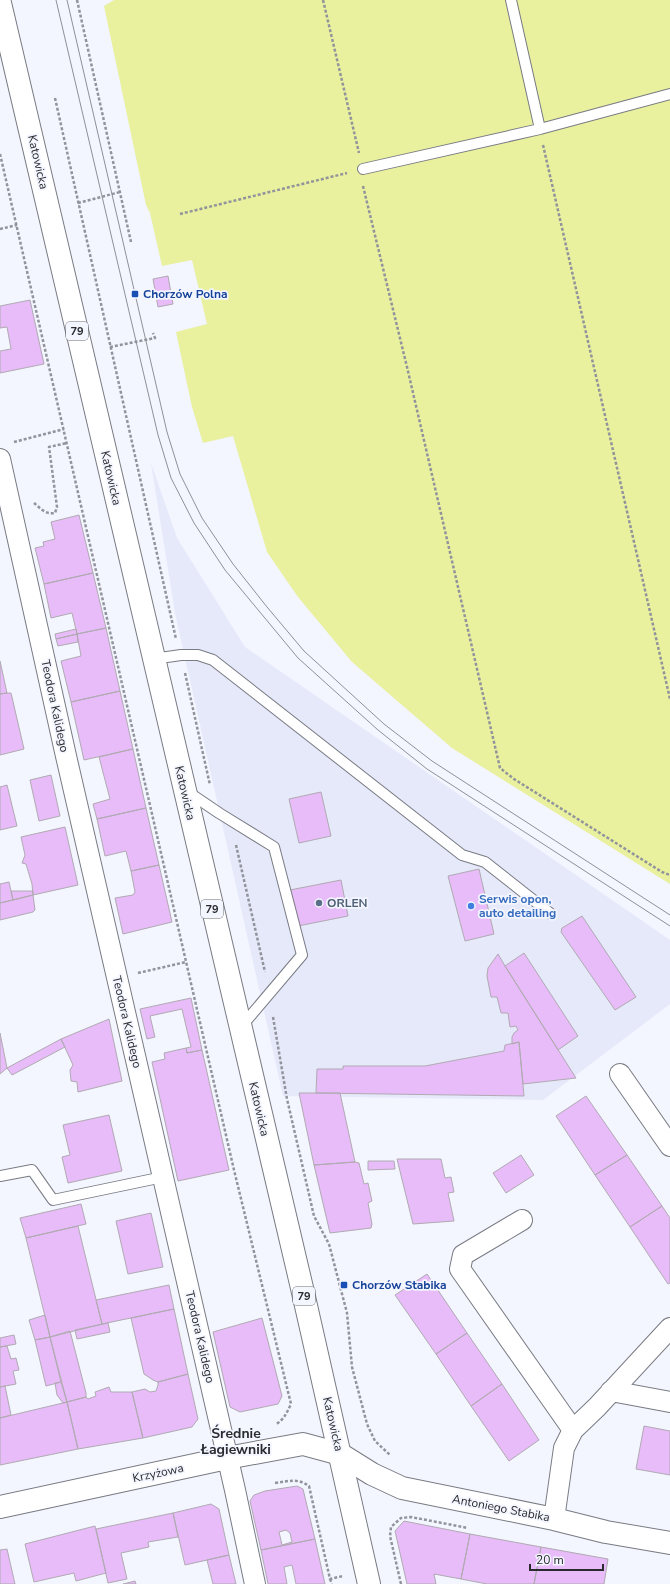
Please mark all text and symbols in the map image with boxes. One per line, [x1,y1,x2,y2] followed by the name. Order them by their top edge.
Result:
[24,133,52,191] street label: Katowicka
[143,286,228,302] place label: Chorzów Polna
[130,289,140,299] marker: Chorzów Polna
[66,322,88,340] road number: 79
[97,449,125,507] street label: Katowicka
[37,658,73,754] street label: Teodora Kalidego
[171,764,199,822] street label: Katowicka
[479,891,556,921] place label: Serwis opon, auto detailing
[327,895,368,911] place label: ORLEN
[314,898,324,908] marker: ORLEN
[201,900,223,918] road number: 79
[466,901,476,911] marker: Serwis opon, auto detailing
[109,974,145,1070] street label: Teodora Kalidego
[245,1080,273,1138] street label: Katowicka
[352,1277,447,1293] place label: Chorzów Stabika
[339,1280,349,1290] marker: Chorzów Stabika
[293,1287,315,1305] road number: 79
[182,1289,218,1385] street label: Teodora Kalidego
[319,1395,347,1453] street label: Katowicka
[200,1424,271,1459] district label: Średnie Łagiewniki
[131,1460,185,1486] street label: Krzyżowa
[451,1491,551,1525] street label: Antoniego Stabika
[530,1546,603,1572] scale bar
[536,1552,564,1568] text: 20 m

